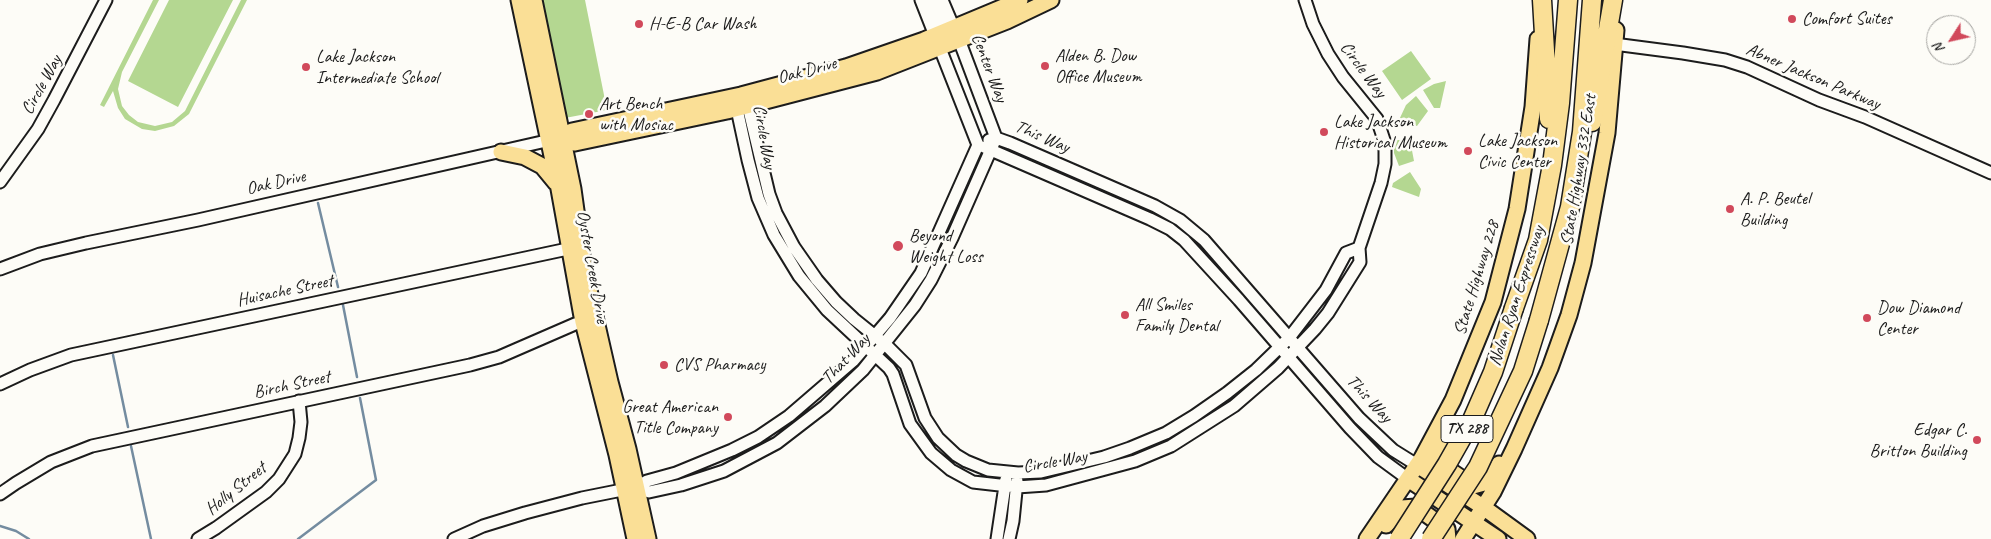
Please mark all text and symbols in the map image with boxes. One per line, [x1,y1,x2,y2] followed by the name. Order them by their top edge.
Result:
[1802,8,1892,30] place label: Comfort Suites
[649,13,756,35] place label: H-E-B Car Wash
[1786,13,1798,25] marker: Comfort Suites
[1926,15,1976,65] north arrow
[633,18,645,30] marker: H-E-B Car Wash
[966,31,1012,105] street label: Center Way
[1335,38,1391,102] street label: Circle Way
[1743,39,1883,115] street label: Abner Jackson Parkway
[1930,40,1949,57] text: N
[1055,45,1141,88] place label: Alden B. Dow Office Museum
[316,46,439,88] place label: Lake Jackson Intermediate School
[17,52,67,118] street label: Circle Way
[775,53,839,89] street label: Oak Drive
[1039,60,1051,72] marker: Alden B. Dow Office Museum
[300,61,312,73] marker: Lake Jackson Intermediate School
[599,93,673,136] place label: Art Bench with Mosiac
[1556,93,1602,247] street label: State Highway 332 East
[748,103,780,171] street label: Circle Way
[583,108,595,120] marker: Art Bench with Mosiac
[1334,111,1447,154] place label: Lake Jackson Historical Museum
[1011,116,1073,158] street label: This Way
[1318,126,1330,138] marker: Lake Jackson Historical Museum
[1478,130,1557,172] place label: Lake Jackson Civic Center
[1462,145,1474,157] marker: Lake Jackson Civic Center
[244,166,308,200] street label: Oak Drive
[1740,188,1810,230] place label: A. P. Beutel Building
[1724,203,1736,215] marker: A. P. Beutel Building
[571,209,613,325] street label: Oyster Creek Drive
[1449,218,1505,338] street label: State Highway 228
[1484,223,1550,369] street label: Nolan Ryan Expressway
[909,225,983,268] place label: Beyond Weight Loss
[891,239,905,253] marker: Beyond Weight Loss
[235,270,335,312] street label: Huisache Street
[1135,294,1218,336] place label: All Smiles Family Dental
[1877,297,1960,340] place label: Dow Diamond Center
[1119,309,1131,321] marker: All Smiles Family Dental
[1861,312,1873,324] marker: Dow Diamond Center
[817,329,875,389] street label: That Way
[674,354,765,376] place label: CVS Pharmacy
[658,359,670,371] marker: CVS Pharmacy
[252,366,332,404] street label: Birch Street
[1342,371,1396,427] street label: This Way
[622,396,718,438] place label: Great American Title Company
[722,411,734,423] marker: Great American Title Company
[1441,416,1493,442] road number: TX 288
[1870,419,1967,462] place label: Edgar C. Britton Building
[1971,434,1983,446] marker: Edgar C. Britton Building
[1021,446,1089,478] street label: Circle Way
[201,458,271,520] street label: Holly Street

